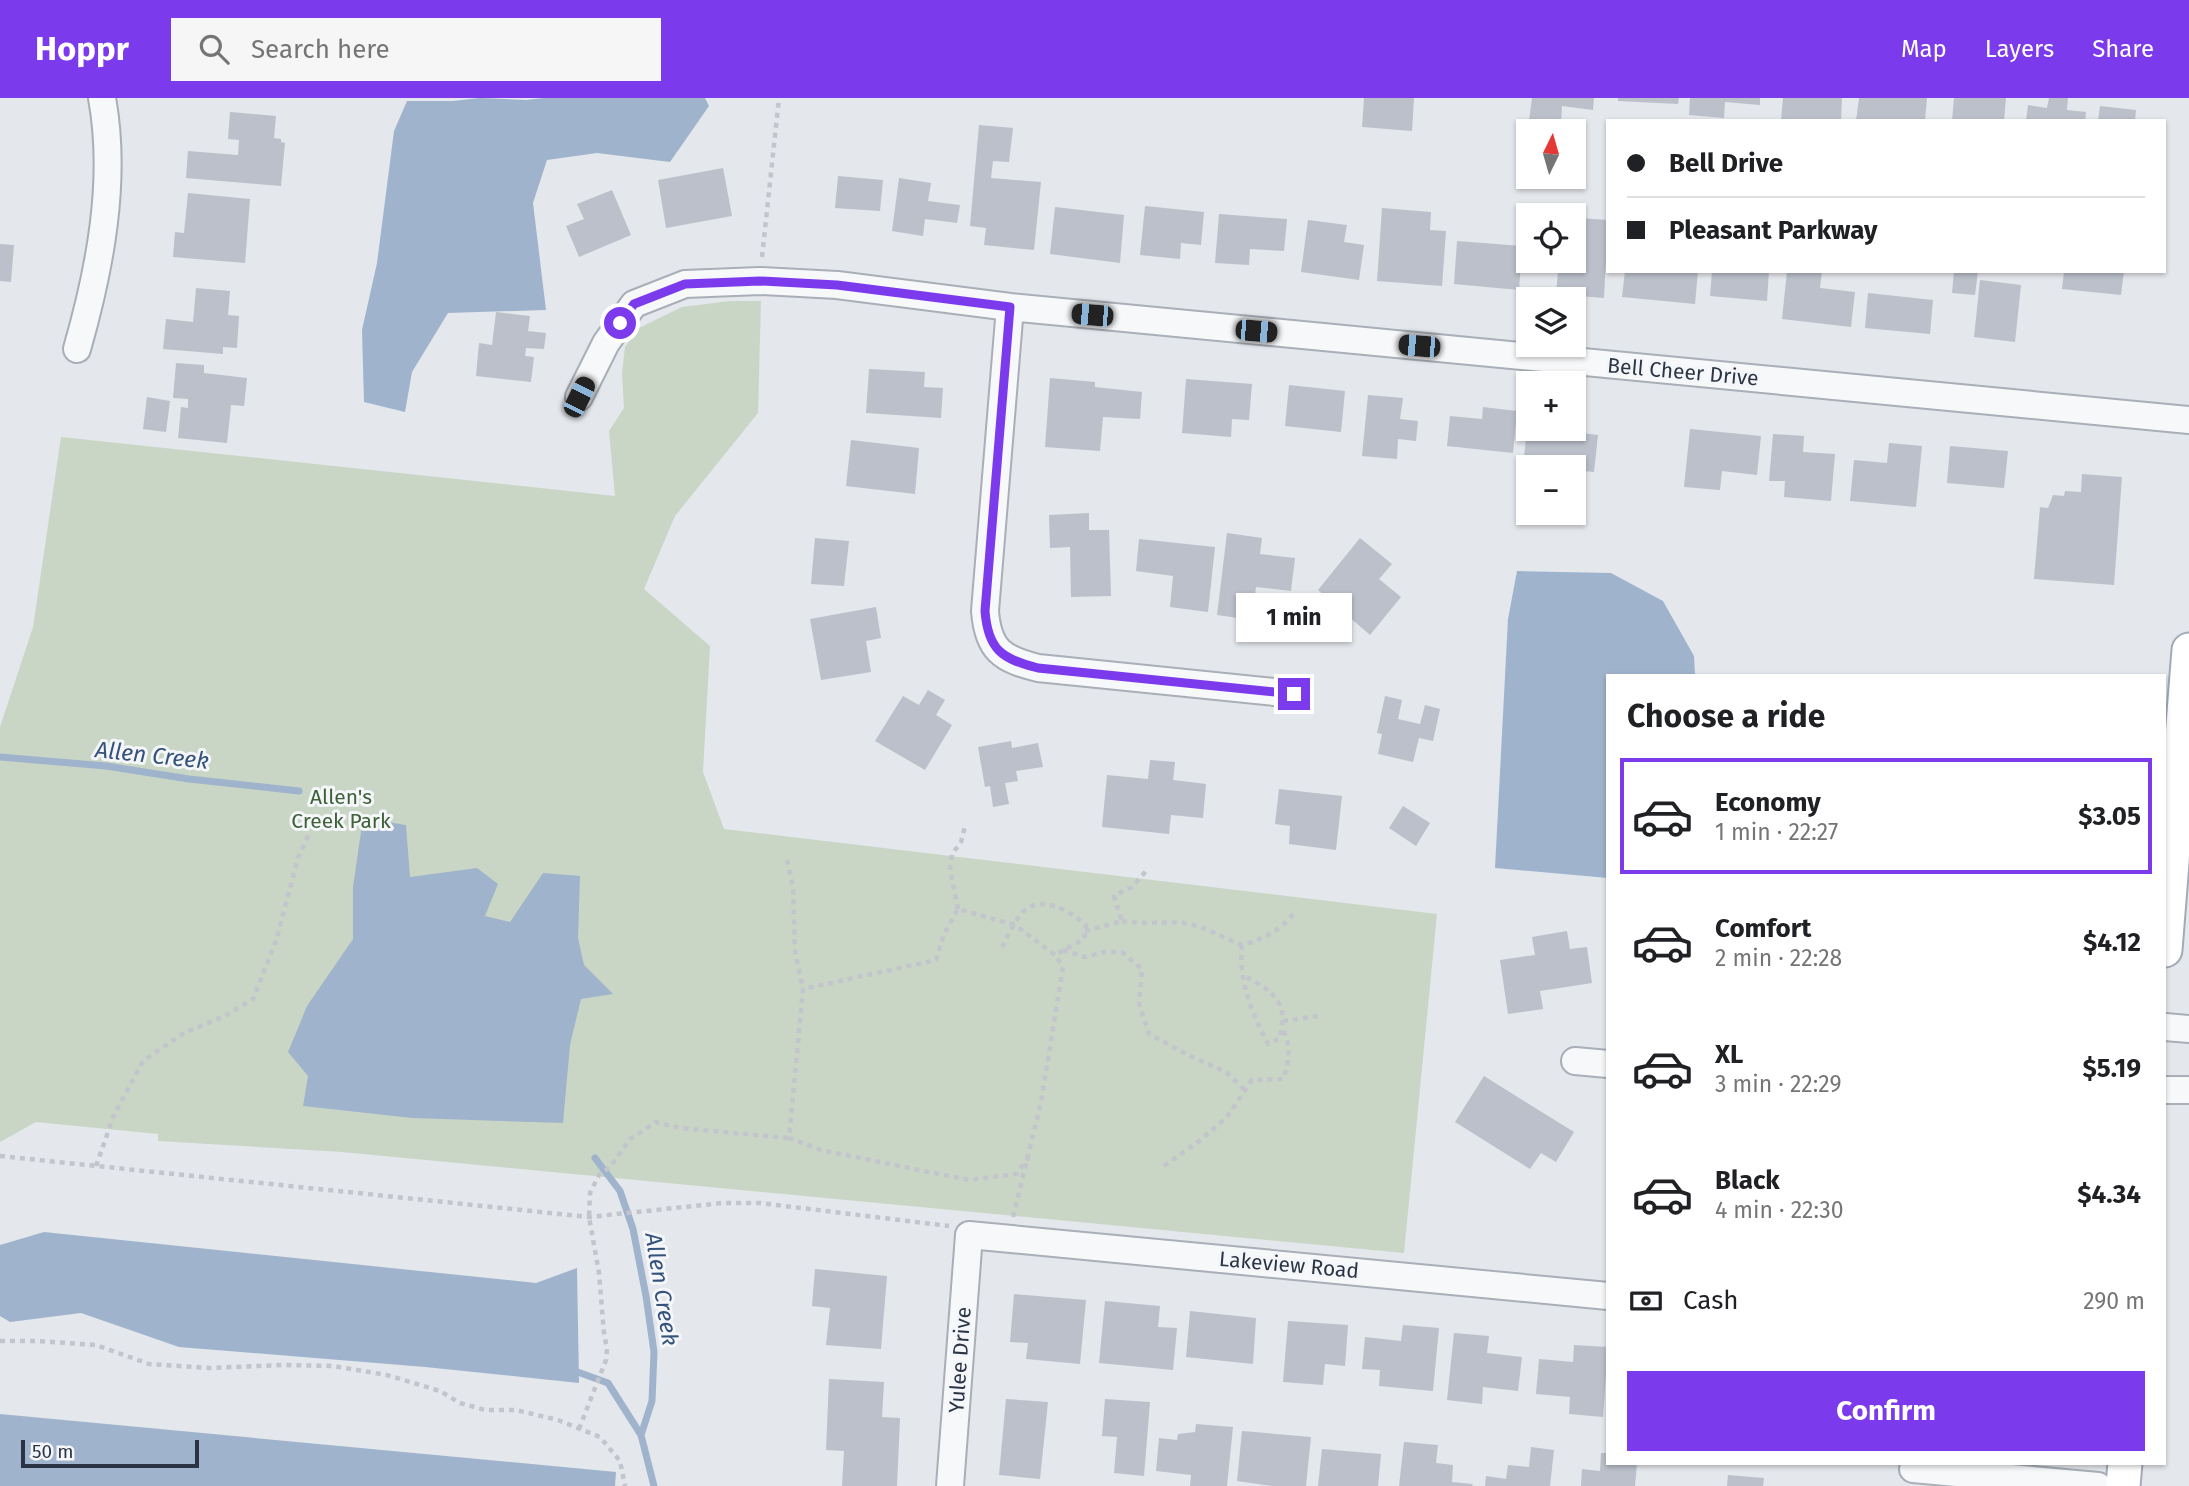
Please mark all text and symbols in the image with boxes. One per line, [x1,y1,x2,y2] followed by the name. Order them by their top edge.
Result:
[171,18,661,81] search box
[35,29,129,69] text: Hoppr
[195,30,233,68] icon: search
[251,34,390,65] text: Search here
[1901,35,1947,63] text: Map
[1985,35,2054,63] text: Layers
[2092,35,2154,63] text: Share
[1516,119,1586,189] north arrow
[1516,119,1586,525] map controls
[1669,148,1783,179] text: Bell Drive
[1516,203,1586,273] button: locate
[1669,215,1877,246] text: Pleasant Parkway
[1516,287,1586,357] button: layers
[1071,303,1114,327] car
[604,307,636,339] route start
[1235,319,1278,343] car
[1398,334,1441,358] car
[1606,352,1760,392] street label: Bell Cheer Drive
[1516,371,1586,441] button: +
[561,374,598,420] car
[1516,455,1586,525] button: −
[1236,592,1352,642] callout: 1 min
[1266,603,1322,631] text: 1 min
[1278,678,1310,710] route end
[1627,697,1825,735] text: Choose a ride
[93,735,210,775] water label: Allen Creek
[291,784,391,834] park label: Allen's Creek Park
[1631,785,1694,848] icon: car
[1715,787,1821,818] text: Economy
[2078,801,2141,832] text: $3.05
[1715,818,1838,846] text: 1 min · 22:27
[1631,911,1694,974] icon: car
[1715,913,1811,944] text: Comfort
[2083,927,2141,958] text: $4.12
[1715,944,1842,972] text: 2 min · 22:28
[1631,1037,1694,1100] icon: car
[1715,1039,1743,1070] text: XL
[2083,1053,2141,1084] text: $5.19
[1715,1070,1841,1098] text: 3 min · 22:29
[1631,1163,1694,1226] icon: car
[1715,1165,1780,1196] text: Black
[2077,1179,2141,1210] text: $4.34
[1715,1196,1844,1224] text: 4 min · 22:30
[639,1229,685,1348] water label: Allen Creek
[1218,1246,1360,1284] street label: Lakeview Road
[1627,1282,1665,1320] icon: cash
[1683,1285,1739,1316] text: Cash
[2083,1287,2145,1315] text: 290 m
[943,1306,977,1414] street label: Yulee Drive
[1627,1371,2145,1451] button: Confirm
[21,1437,200,1469] scale bar
[32,1440,73,1463] text: 50 m

